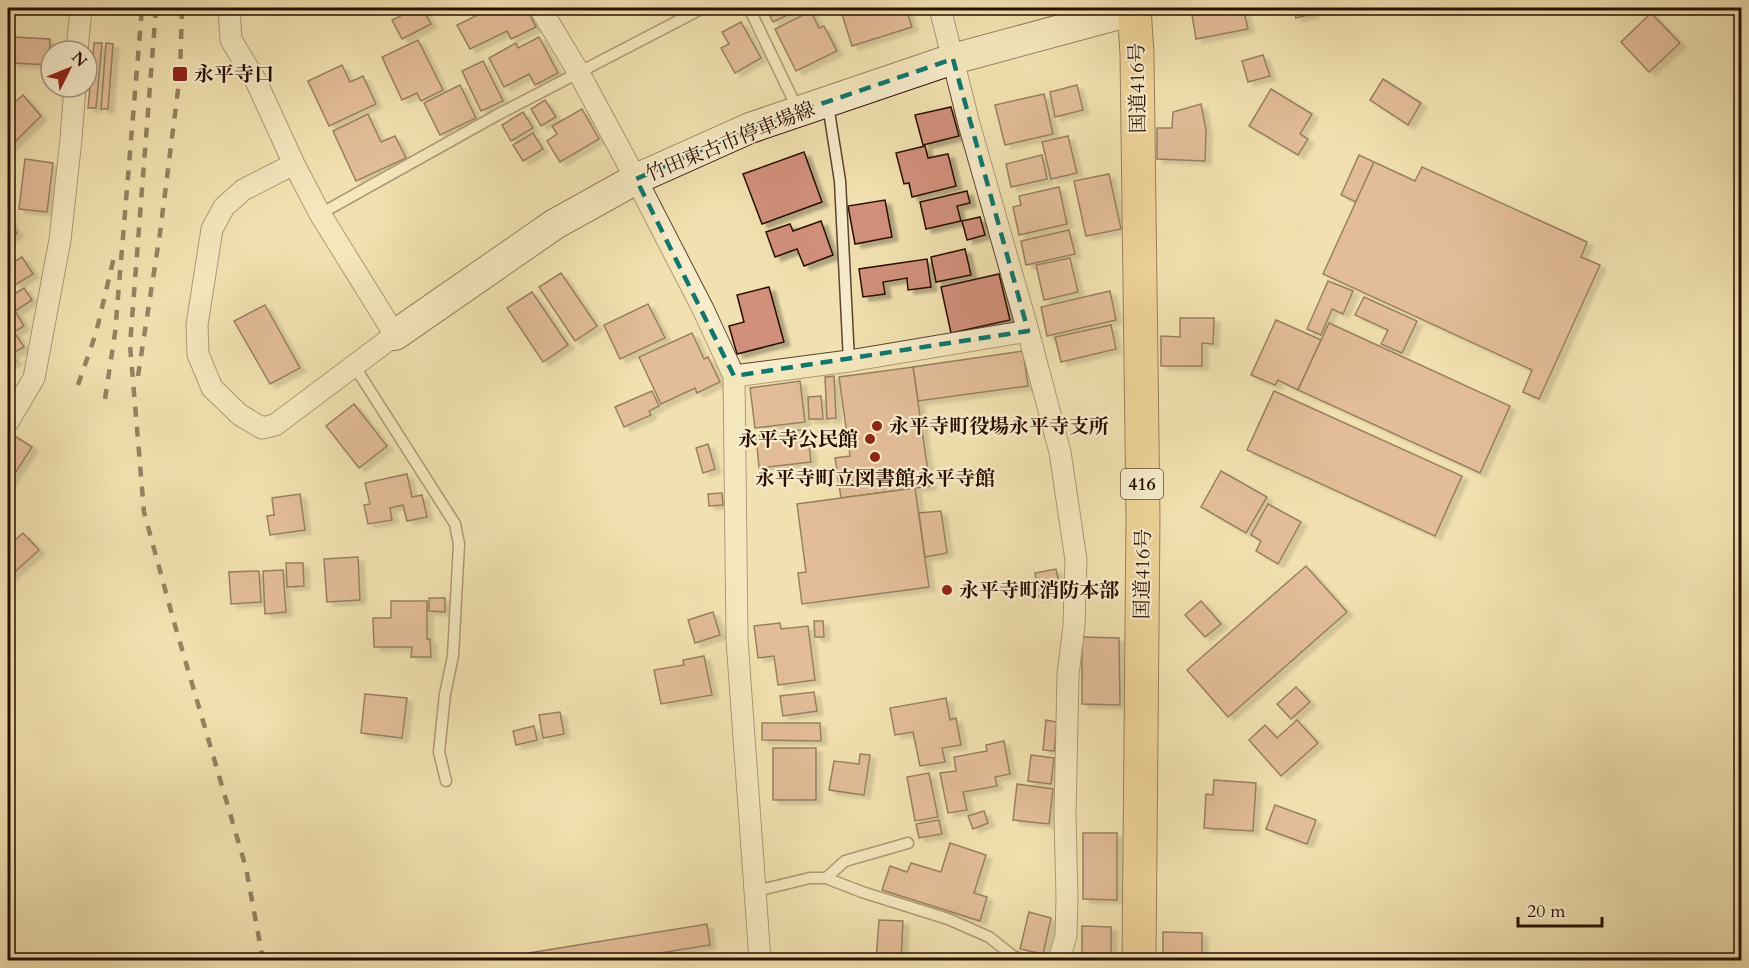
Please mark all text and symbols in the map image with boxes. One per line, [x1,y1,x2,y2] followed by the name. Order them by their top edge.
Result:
[39,39,99,99] north arrow
[1123,42,1152,134] street label: 国道416号
[66,47,92,72] text: N
[194,61,274,88] place label: 永平寺口
[171,65,189,83] marker: 永平寺口
[642,95,819,188] street label: 竹田東古市停車場線
[889,413,1109,440] place label: 永平寺町役場永平寺支所
[870,419,884,433] marker: 永平寺町役場永平寺支所
[738,426,858,453] place label: 永平寺公民館
[863,432,877,446] marker: 永平寺公民館
[868,450,882,464] marker: 永平寺町立図書館永平寺館
[755,465,995,492] place label: 永平寺町立図書館永平寺館
[1121,469,1163,499] road number: 416
[1128,528,1157,620] street label: 国道416号
[959,577,1119,604] place label: 永平寺町消防本部
[940,583,954,597] marker: 永平寺町消防本部
[1518,890,1602,928] scale bar
[1527,899,1566,924] text: 20 m

